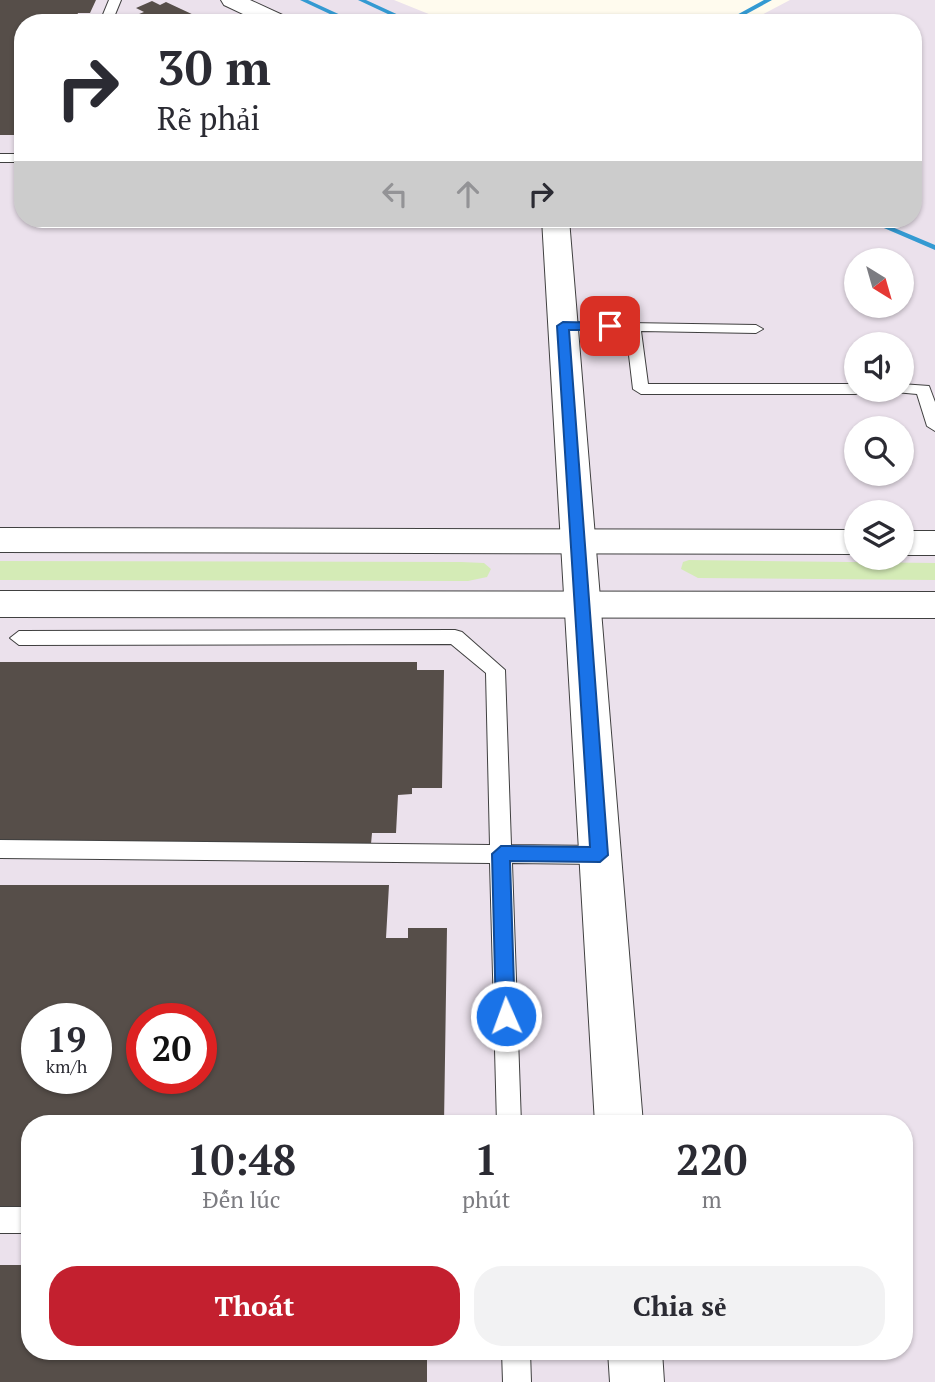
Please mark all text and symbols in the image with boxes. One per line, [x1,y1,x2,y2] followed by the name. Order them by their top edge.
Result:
[157,34,271,99] text: 30 m
[42,42,133,133] icon: right
[157,97,260,139] text: Rẽ phải
[376,175,414,213] icon: left
[449,175,487,213] icon: ahead
[522,175,560,213] icon: right
[844,248,914,318] north arrow
[844,248,914,570] map controls
[580,296,640,356] pin
[591,307,629,345] icon: arrive
[844,332,914,402] button: sound
[844,416,914,486] button: search
[844,500,914,570] button: layers
[469,979,543,1053] position arrow
[126,1003,217,1094] speed limit sign: 20
[47,1016,86,1062] text: 19
[46,1054,87,1078] text: km/h
[187,1131,296,1187] text: 10:48
[474,1131,498,1187] text: 1
[676,1131,747,1187] text: 220
[202,1184,280,1215] text: Đến lúc
[462,1184,510,1215] text: phút
[702,1184,722,1215] text: m
[49,1266,460,1346] button: Thoát
[474,1266,885,1346] button: Chia sẻ

